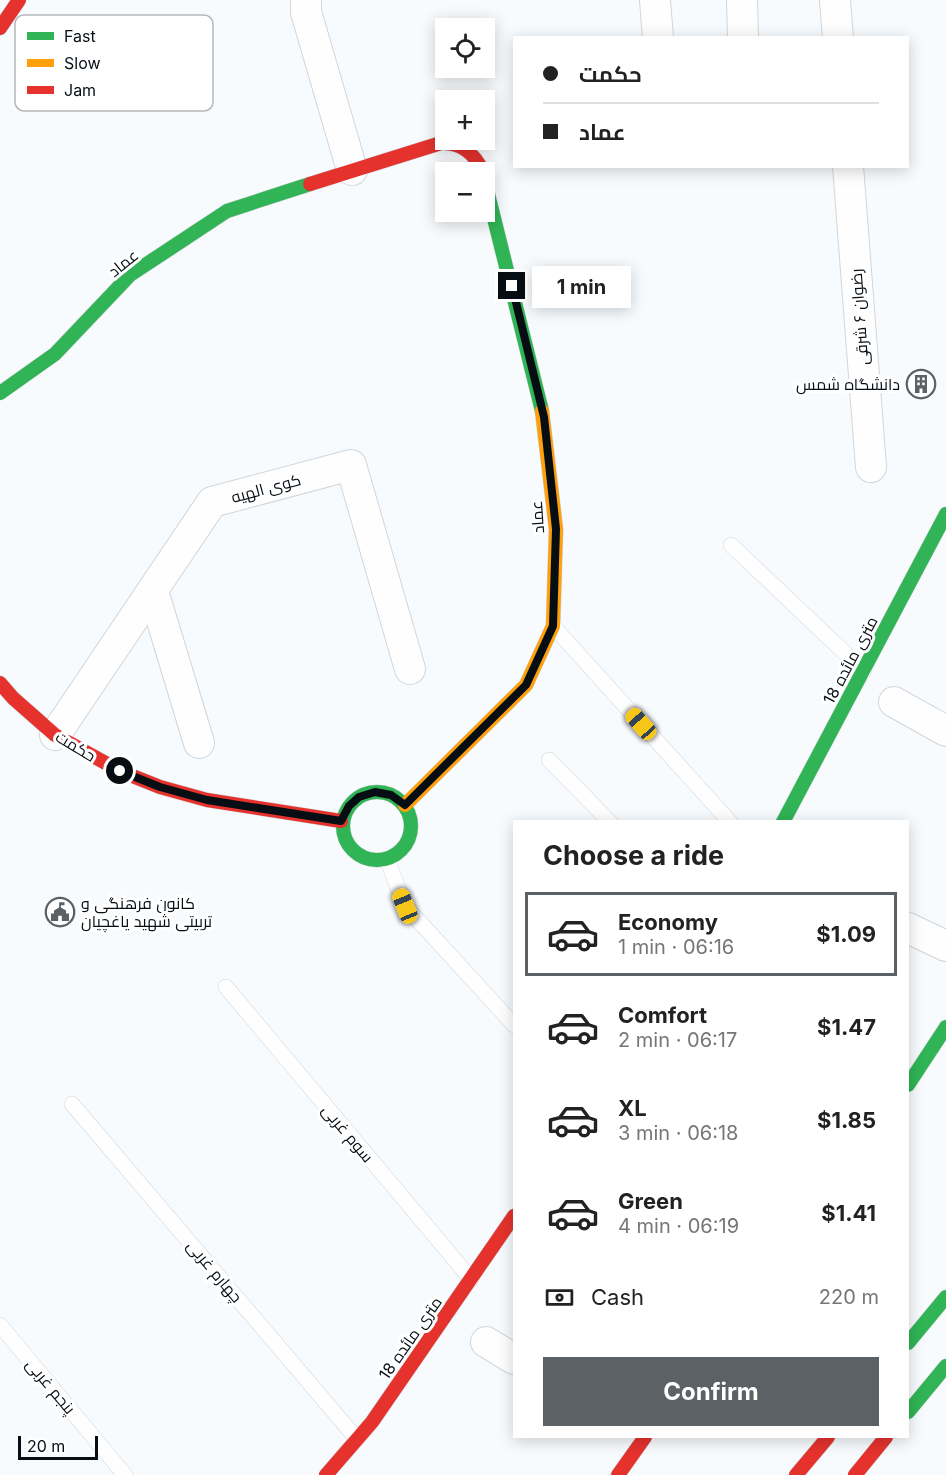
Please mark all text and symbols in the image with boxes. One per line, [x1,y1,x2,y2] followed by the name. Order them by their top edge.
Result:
[15,15,213,111] legend
[435,18,495,222] map controls
[435,18,495,78] button: locate
[64,26,96,46] text: Fast
[64,53,101,73] text: Slow
[579,61,642,87] text: حکمت
[64,80,96,100] text: Jam
[435,90,495,150] button: +
[579,119,625,145] text: عماد
[435,162,495,222] button: −
[104,245,142,281] street label: عماد
[533,265,632,307] callout: 1 min
[846,268,873,366] street label: رضوان ۶ شرقی
[498,272,525,299] route end
[557,275,606,299] text: 1 min
[905,368,937,400] building icon: دانشگاه شمس
[796,374,900,395] place label: دانشگاه شمس
[229,469,303,508] street label: کوی الهیه
[526,500,548,534] street label: عماد
[818,613,882,708] street label: 18 متری مائده
[622,705,660,743] car
[52,726,100,766] street label: حکمت
[106,757,133,784] route start
[543,839,724,872] text: Choose a ride
[390,886,420,926] car
[81,893,213,933] place label: کانون فرهنگی و تربیتی شهید یاغچیان
[44,896,76,928] public building icon: کانون فرهنگی و تربیتی شهید یاغچیان
[546,907,600,961] icon: car
[618,909,718,935] text: Economy
[816,921,876,947] text: $1.09
[618,935,734,959] text: 1 min · 06:16
[546,1000,600,1054] icon: car
[618,1002,707,1028] text: Comfort
[817,1014,876,1040] text: $1.47
[618,1028,737,1052] text: 2 min · 06:17
[546,1093,600,1147] icon: car
[618,1095,647,1121] text: XL
[316,1100,378,1167] street label: سوم غربی
[817,1107,876,1133] text: $1.85
[618,1121,738,1145] text: 3 min · 06:18
[546,1186,600,1240] icon: car
[618,1188,683,1214] text: Green
[821,1200,876,1226] text: $1.41
[618,1214,739,1238] text: 4 min · 06:19
[182,1236,247,1308] street label: چهارم غربی
[543,1281,576,1314] icon: cash
[591,1284,644,1310] text: Cash
[819,1285,879,1309] text: 220 m
[374,1293,447,1384] street label: 18 متری مائده
[20,1354,80,1420] street label: پنجم غربی
[543,1357,879,1426] button: Confirm
[18,1433,98,1460] scale bar
[27,1436,65,1456] text: 20 m

